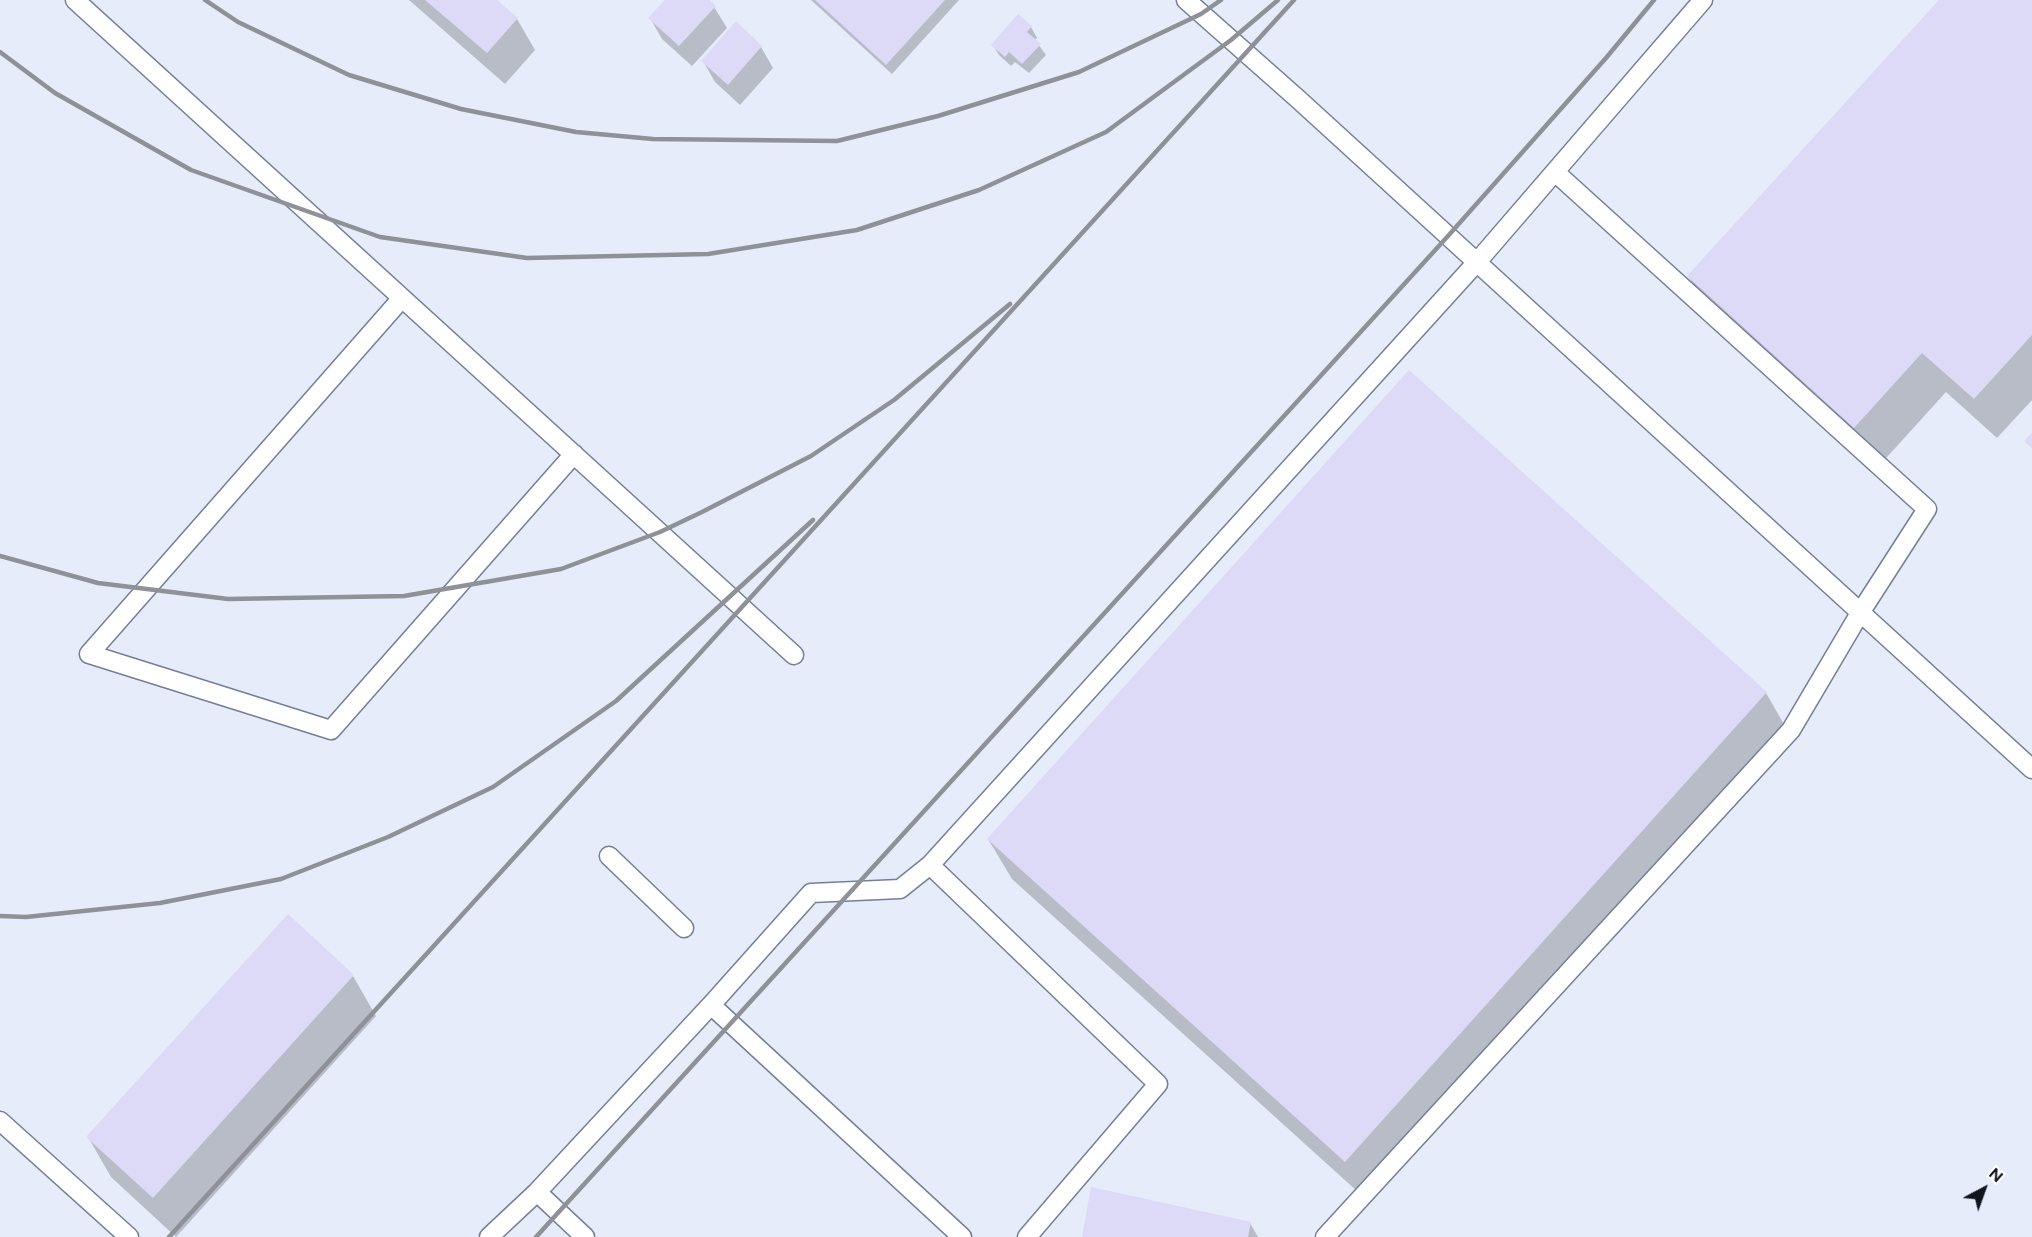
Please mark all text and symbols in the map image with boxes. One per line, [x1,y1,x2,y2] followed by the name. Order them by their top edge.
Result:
[1954,1159,2014,1219] north arrow
[1985,1164,2007,1186] text: N

